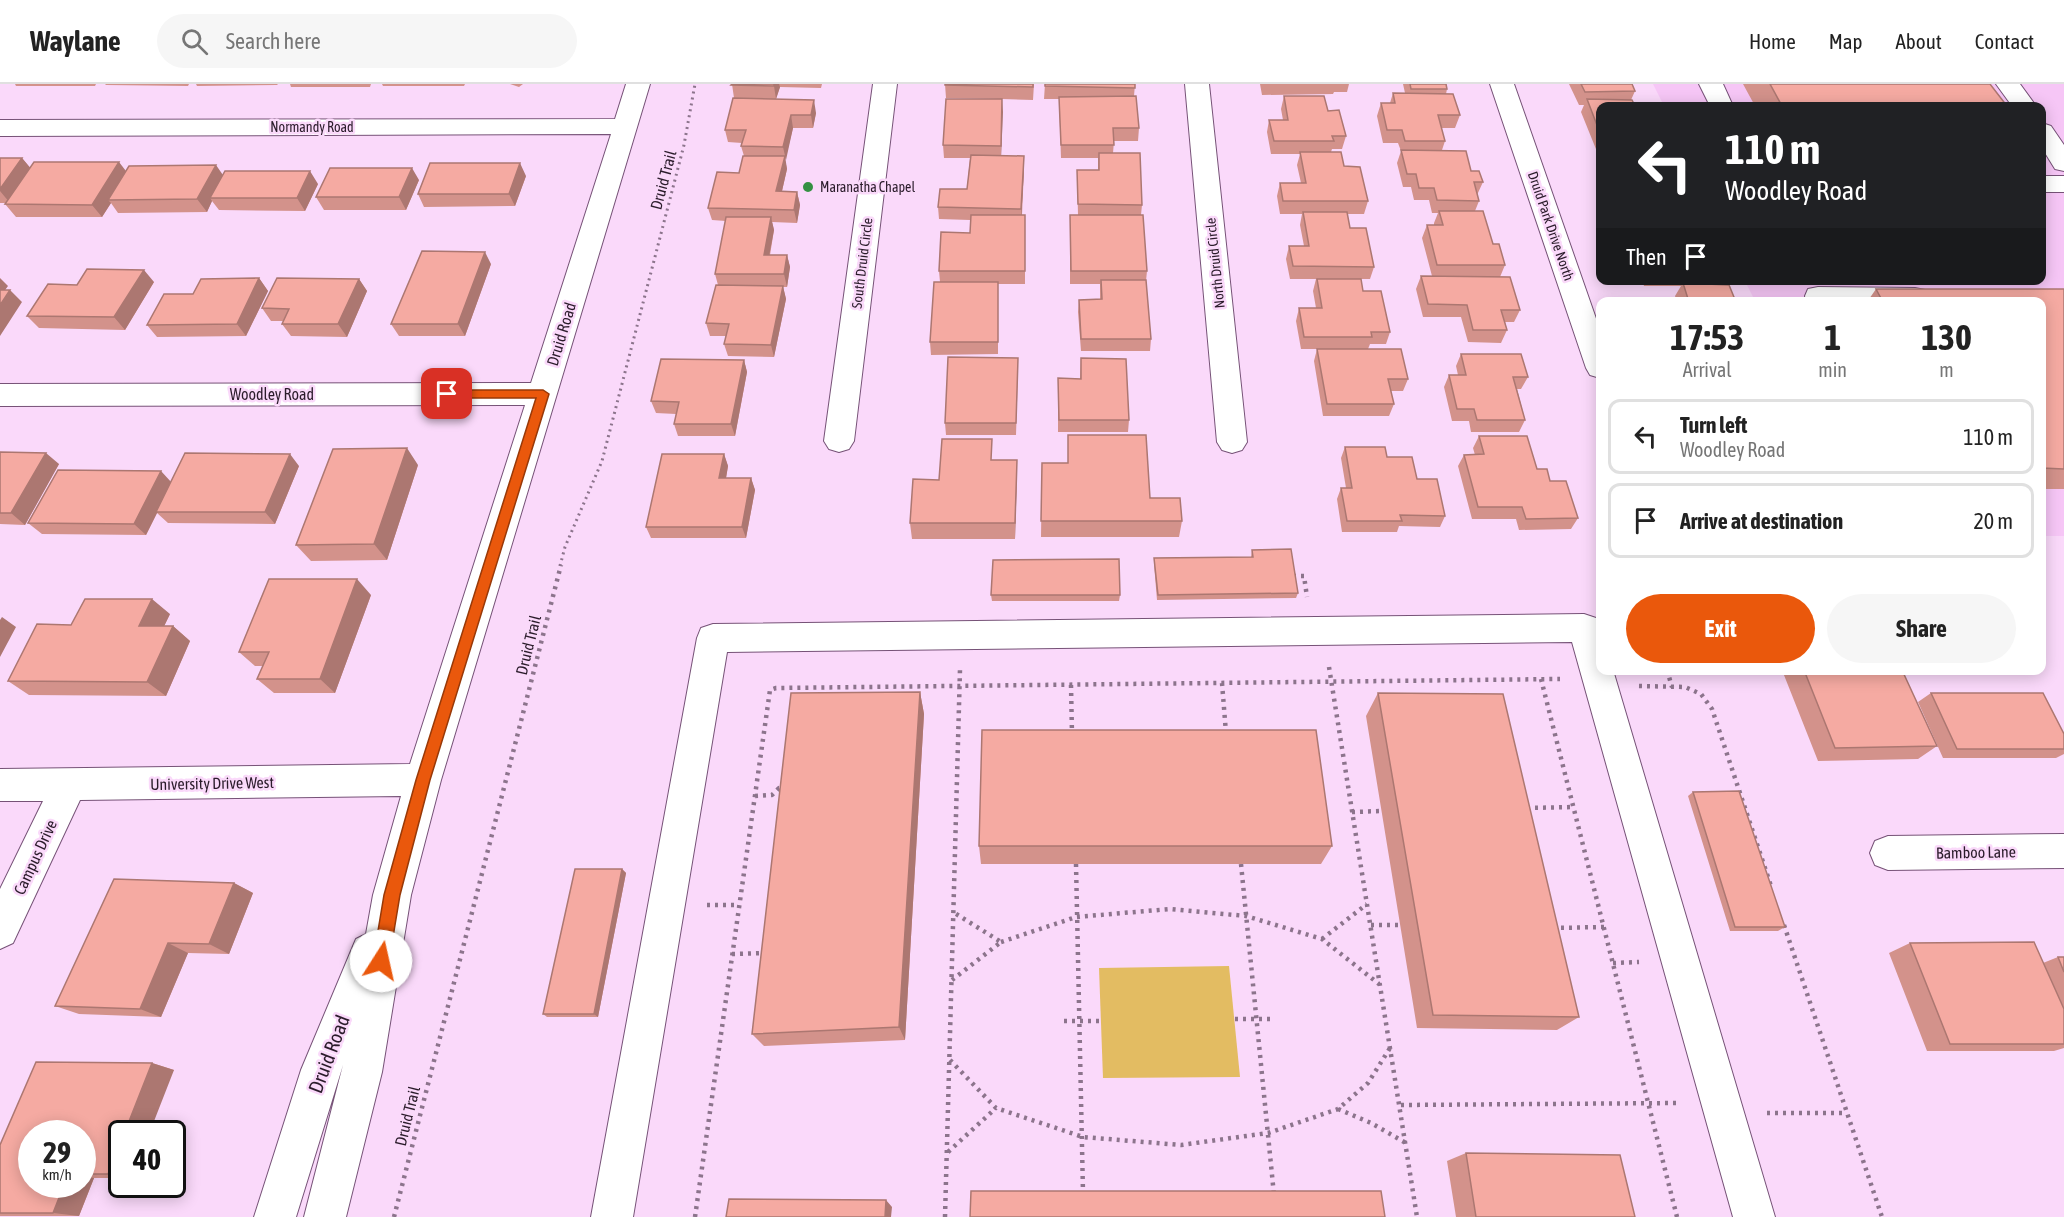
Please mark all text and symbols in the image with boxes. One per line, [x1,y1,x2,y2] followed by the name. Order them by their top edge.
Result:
[157,14,577,68] search box
[30,25,121,57] text: Waylane
[178,25,211,58] icon: search
[226,28,321,54] text: Search here
[1749,29,1796,53] text: Home
[1829,29,1863,53] text: Map
[1896,29,1942,53] text: About
[1975,29,2034,53] text: Contact
[270,119,354,135] street label: Normandy Road
[1725,125,1820,173] text: 110 m
[1626,126,1704,204] icon: left
[646,148,680,212] street label: Druid Trail
[1525,169,1577,283] street label: Druid Park Drive North
[1725,175,1867,206] text: Woodley Road
[820,179,915,195] place label: Maranatha Chapel
[801,180,815,194] marker: Maranatha Chapel
[849,217,875,309] street label: South Druid Circle
[1202,217,1228,309] street label: North Druid Circle
[1679,240,1712,273] icon: arrive
[1626,244,1667,270] text: Then
[543,300,579,368] street label: Druid Road
[1670,316,1744,358] text: 17:53
[1824,316,1841,358] text: 1
[1921,316,1972,358] text: 130
[1683,358,1732,381] text: Arrival
[1818,358,1847,381] text: min
[1939,358,1954,381] text: m
[421,368,472,419] pin
[430,377,463,410] icon: arrive
[230,385,314,404] street label: Woodley Road
[1680,412,1747,438] text: Turn left
[1629,420,1662,453] icon: left
[1963,424,2013,450] text: 110 m
[1680,438,1785,461] text: Woodley Road
[1629,504,1662,537] icon: arrive
[1680,508,1843,534] text: Arrive at destination
[1973,508,2013,534] text: 20 m
[1626,594,1815,663] button: Exit
[1827,594,2016,663] button: Share
[512,613,544,677] street label: Druid Trail
[150,773,275,794] street label: University Drive West
[10,817,61,898] street label: Campus Drive
[1936,842,2016,862] street label: Bamboo Lane
[349,929,413,993] position arrow
[303,1012,354,1096] street label: Druid Road
[391,1084,423,1148] street label: Druid Trail
[108,1120,186,1198] speed limit sign: 40
[43,1135,71,1169] text: 29
[42,1166,72,1183] text: km/h

